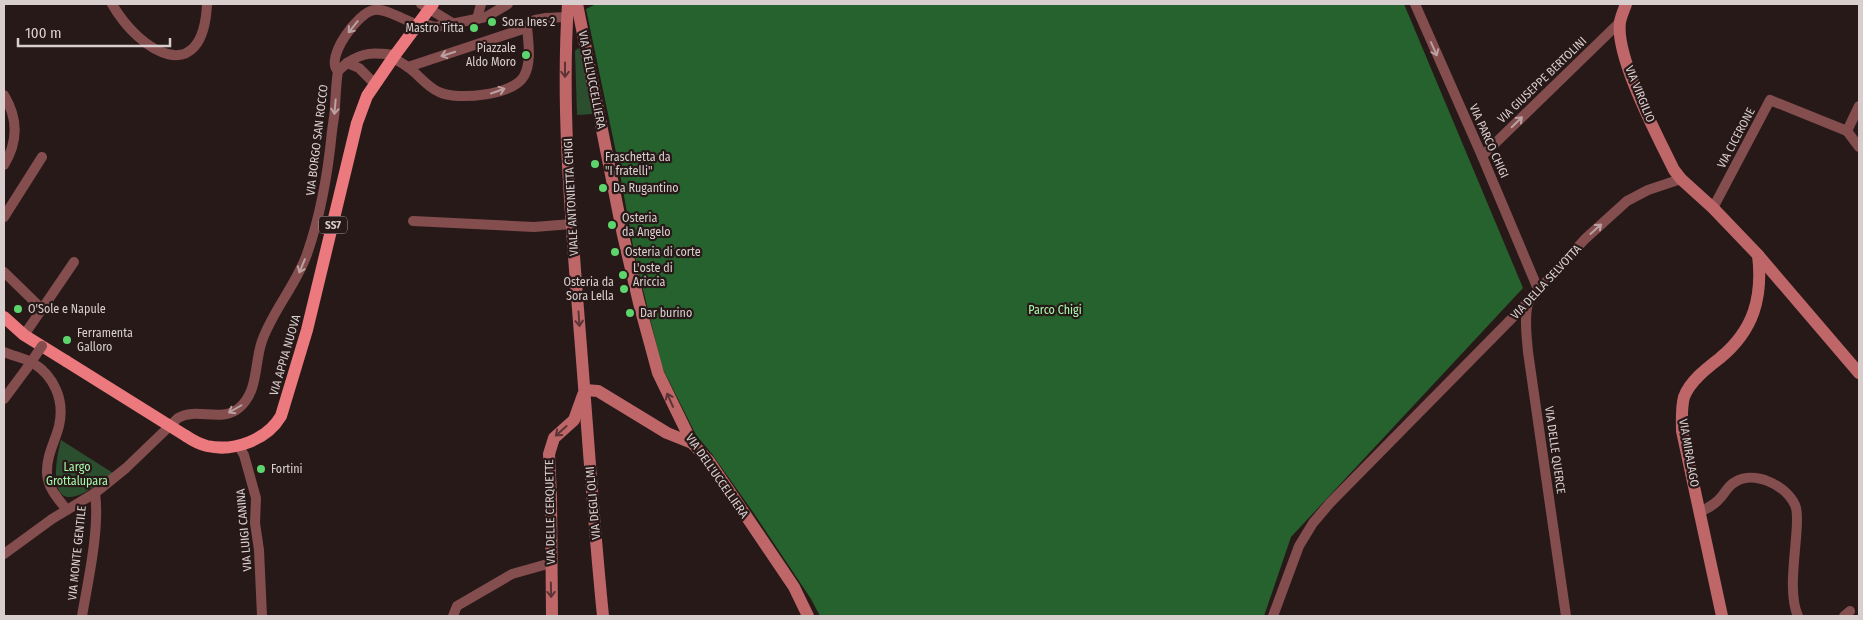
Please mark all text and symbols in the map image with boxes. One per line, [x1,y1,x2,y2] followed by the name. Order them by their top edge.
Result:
[18,15,170,47] scale bar
[502,15,555,29] place label: Sora Ines 2
[486,16,498,28] marker: Sora Ines 2
[348,20,359,33] one-way arrow
[405,21,464,35] place label: Mastro Titta
[468,22,480,34] marker: Mastro Titta
[25,24,62,42] text: 100 m
[576,30,609,131] street label: VIA DELL'UCCELLIERA
[1495,34,1589,126] street label: VIA GIUSEPPE BERTOLINI
[466,41,516,69] place label: Piazzale Aldo Moro
[1429,41,1439,56] one-way arrow
[440,49,456,59] one-way arrow
[520,49,532,61] marker: Piazzale Aldo Moro
[560,62,570,78] one-way arrow
[1622,64,1658,124] street label: VIA VIRGILIO
[303,84,331,196] street label: VIA BORGO SAN ROCCO
[490,86,506,95] one-way arrow
[330,99,339,115] one-way arrow
[1466,102,1512,180] street label: VIA PARCO CHIGI
[1714,105,1758,171] street label: VIA CICERONE
[1511,116,1523,128] one-way arrow
[561,138,581,256] street label: VIALE ANTONIETTA CHIGI
[605,150,671,178] place label: Fraschetta da "I fratelli"
[589,158,601,170] marker: Fraschetta da "I fratelli"
[613,181,679,195] place label: Da Rugantino
[597,182,609,194] marker: Da Rugantino
[622,211,671,239] place label: Osteria da Angelo
[319,216,347,234] road number: SS7
[606,219,618,231] marker: Osteria da Angelo
[1590,223,1603,235] one-way arrow
[1508,241,1585,322] street label: VIA DELLA SELVOTTA
[625,245,701,259] place label: Osteria di corte
[609,246,621,258] marker: Osteria di corte
[297,258,307,273] one-way arrow
[633,261,673,289] place label: L'oste di Ariccia
[617,269,629,281] marker: L'oste di Ariccia
[563,275,614,303] place label: Osteria da Sora Lella
[618,283,630,295] marker: Osteria da Sora Lella
[28,302,106,316] place label: O'Sole e Napule
[12,303,24,315] marker: O'Sole e Napule
[1028,303,1082,317] park label: Parco Chigi
[640,306,692,320] place label: Dar burino
[624,307,636,319] marker: Dar burino
[574,311,584,327] one-way arrow
[267,312,303,397] street label: VIA APPIA NUOVA
[77,326,133,354] place label: Ferramenta Galloro
[61,334,73,346] marker: Ferramenta Galloro
[665,393,675,408] one-way arrow
[227,404,242,414] one-way arrow
[1542,405,1568,495] street label: VIA DELLE QUERCE
[1676,418,1702,488] street label: VIA MIRALAGO
[555,425,568,437] one-way arrow
[683,431,752,521] street label: VIA DELL'UCCELLIERA
[542,459,558,565] street label: VIA DELLE CERQUETTE
[46,460,108,488] park label: Largo Grottalupara
[271,462,303,476] place label: Fortini
[255,463,267,475] marker: Fortini
[583,466,603,540] street label: VIA DEGLI OLMI
[233,487,255,572] street label: VIA LUIGI CANINA
[65,505,89,601] street label: VIA MONTE GENTILE
[547,581,556,597] one-way arrow

